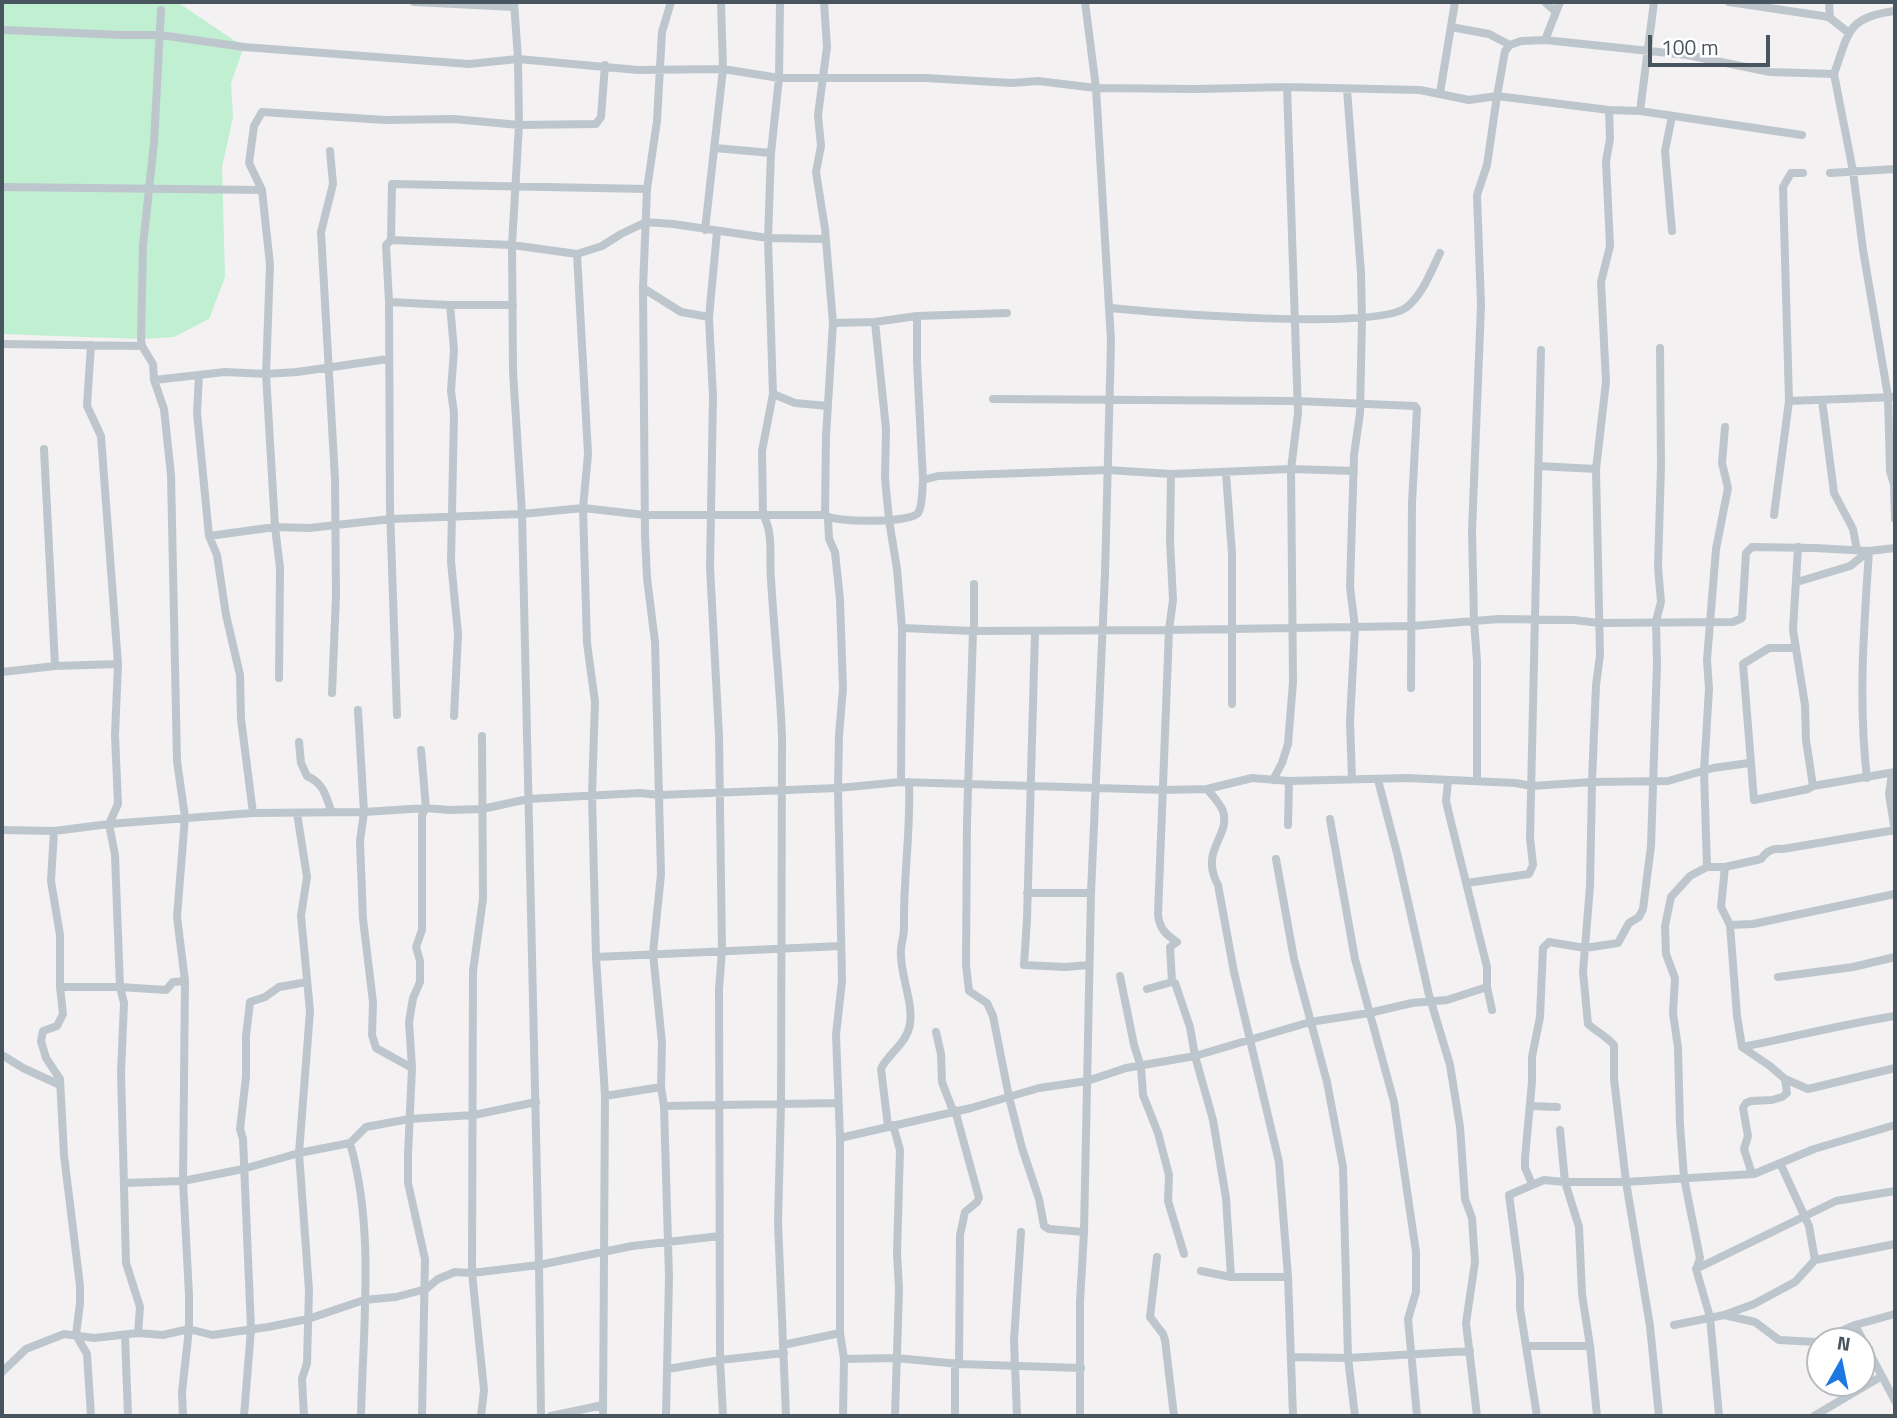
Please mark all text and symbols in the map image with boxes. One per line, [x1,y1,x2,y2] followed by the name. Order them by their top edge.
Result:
[1652,21,1774,65] scale bar
[1661,31,1718,63] text: 100 m
[1806,1327,1876,1397] north arrow
[1835,1327,1853,1358] text: N

